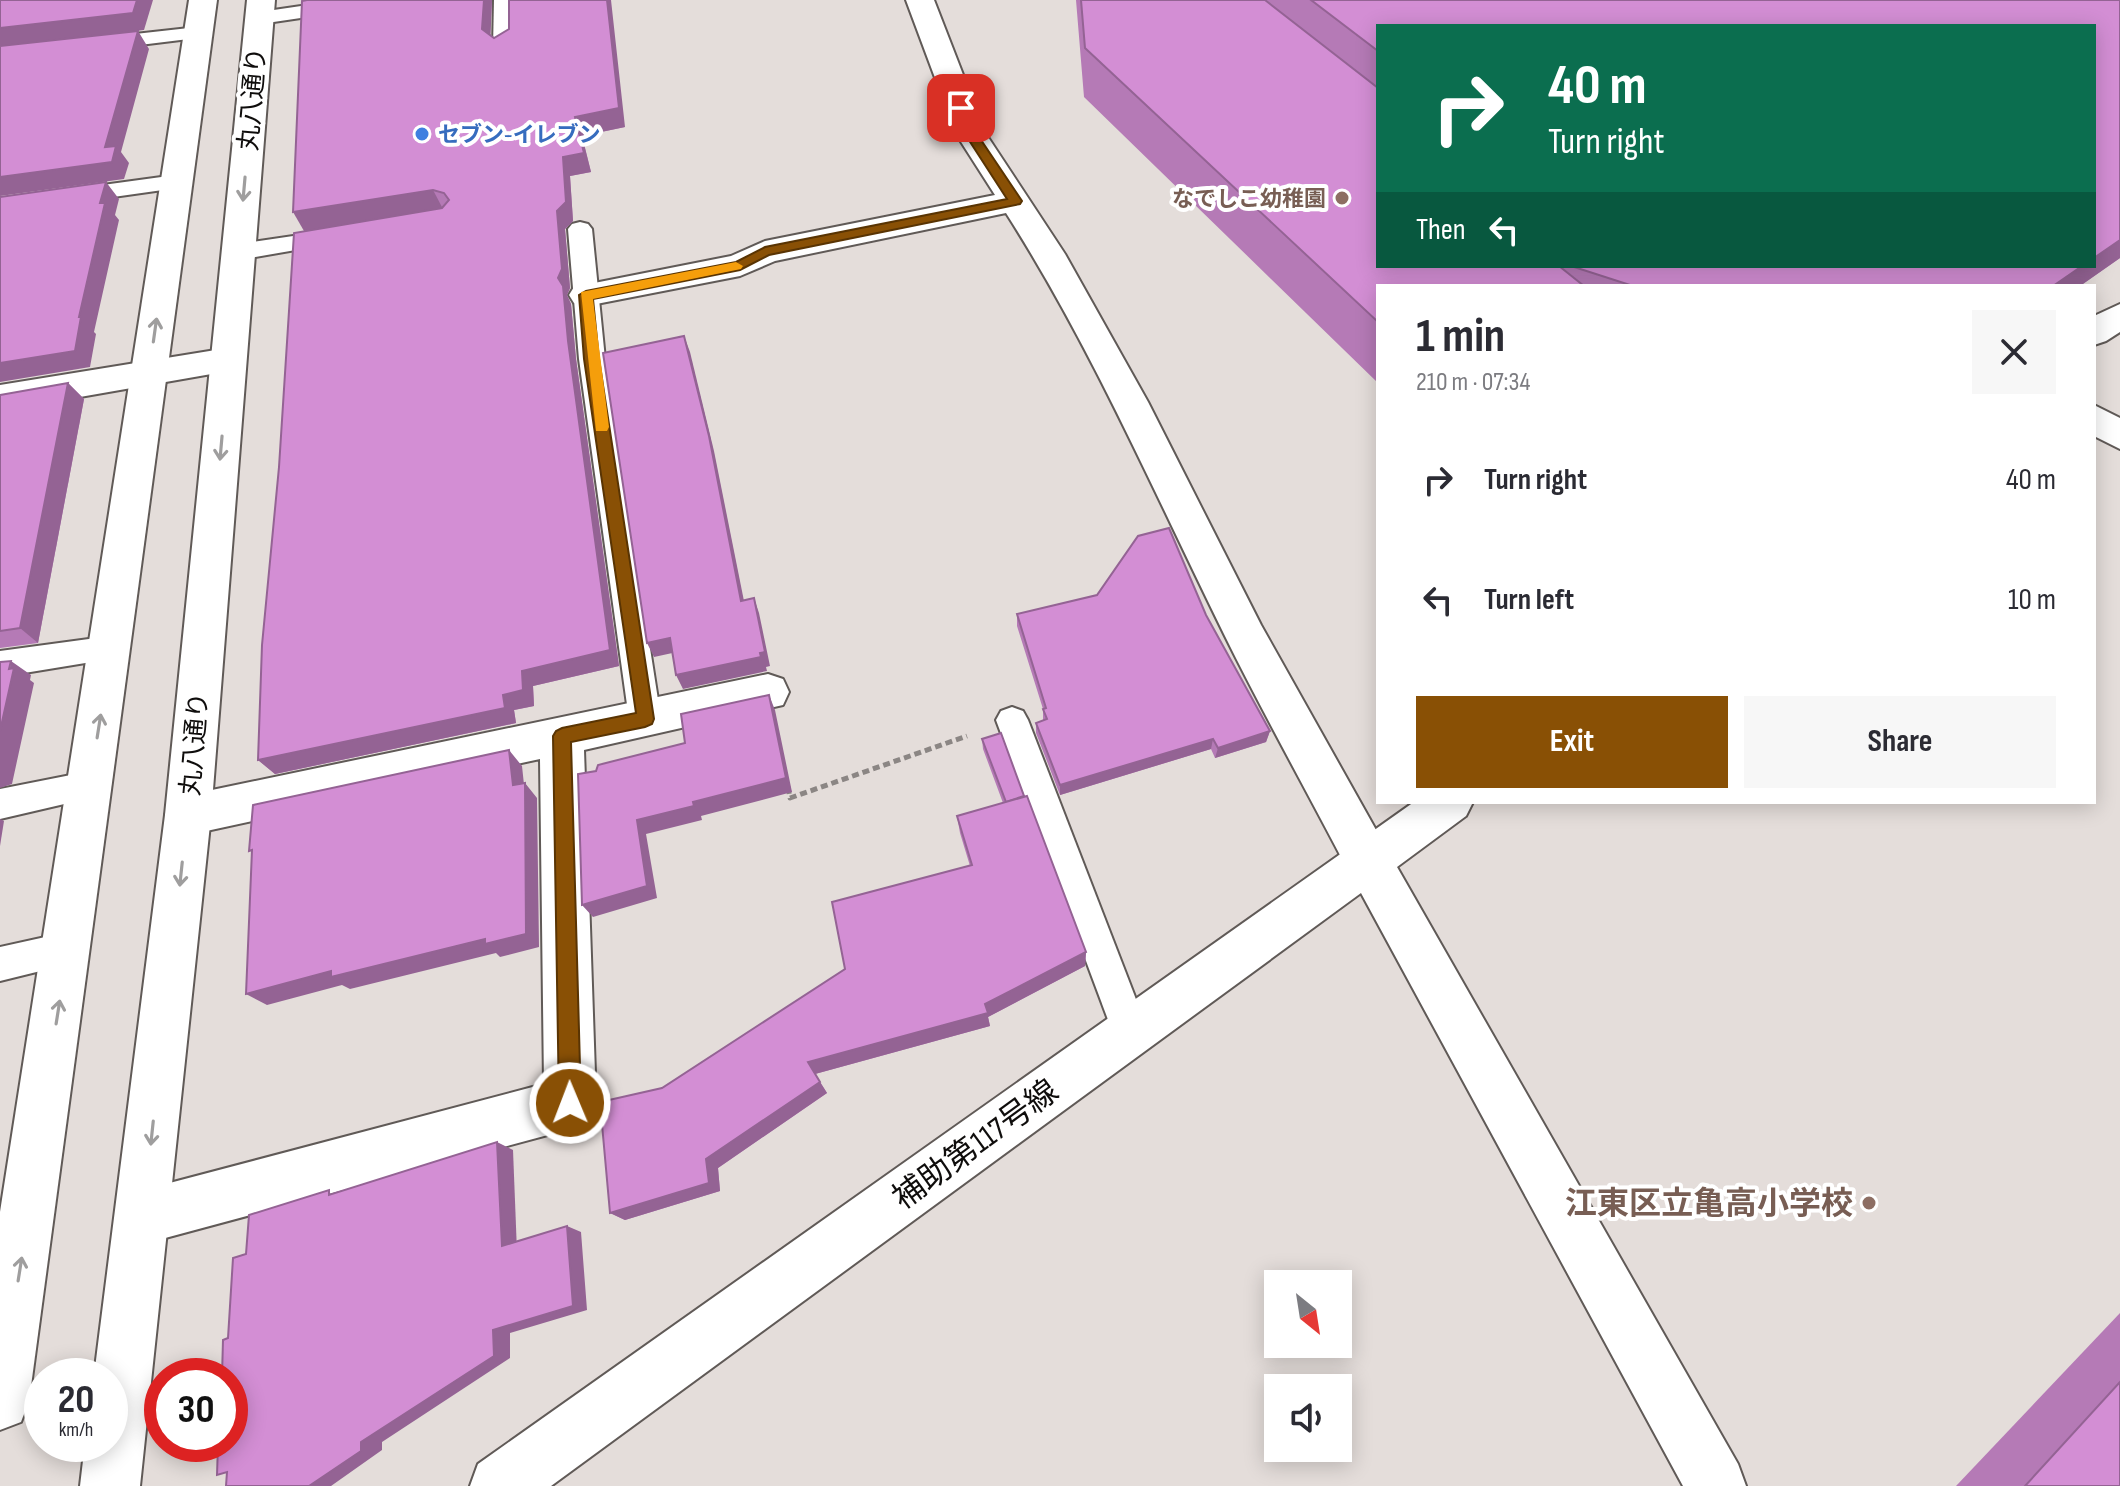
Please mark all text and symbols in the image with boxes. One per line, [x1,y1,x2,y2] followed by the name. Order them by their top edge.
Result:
[234,46,273,152] street label: 丸八通り
[1548,53,1647,120] text: 40 m
[1416,56,1520,160] icon: right
[927,74,995,142] pin
[939,86,983,130] icon: arrive
[1548,121,1665,164] text: Turn right
[438,122,600,149] place label: セブン-イレブン
[413,125,431,143] marker: セブン-イレブン
[236,175,251,202] one-way arrow
[1172,186,1326,213] place label: なでしこ幼稚園
[1333,189,1351,207] marker: なでしこ幼稚園
[1482,208,1526,252] icon: left
[1416,212,1466,248] text: Then
[1416,308,1505,365] text: 1 min
[1972,310,2056,394] button: close
[148,318,163,344] one-way arrow
[1416,367,1530,398] text: 210 m · 07:34
[213,434,228,461] one-way arrow
[1416,458,1460,502] icon: right
[1484,462,1587,498] text: Turn right
[2006,462,2056,498] text: 40 m
[1416,578,1460,622] icon: left
[1484,582,1574,618] text: Turn left
[2008,582,2056,618] text: 10 m
[176,691,215,797] street label: 丸八通り
[1416,696,1728,788] button: Exit
[1744,696,2056,788] button: Share
[93,714,108,740] one-way arrow
[174,860,189,887] one-way arrow
[51,999,66,1025] one-way arrow
[528,1061,612,1145] position arrow
[885,1072,1066,1218] street label: 補助第117号線
[145,1119,160,1146] one-way arrow
[1565,1185,1853,1224] place label: 江東区立亀高小学校
[1860,1194,1878,1212] marker: 江東区立亀高小学校
[13,1257,28,1282] one-way arrow
[1264,1270,1352,1358] north arrow
[1264,1270,1352,1462] map controls
[144,1358,248,1462] speed limit sign: 30
[1264,1374,1352,1462] button: sound
[58,1376,94,1424] text: 20
[59,1418,93,1442] text: km/h

